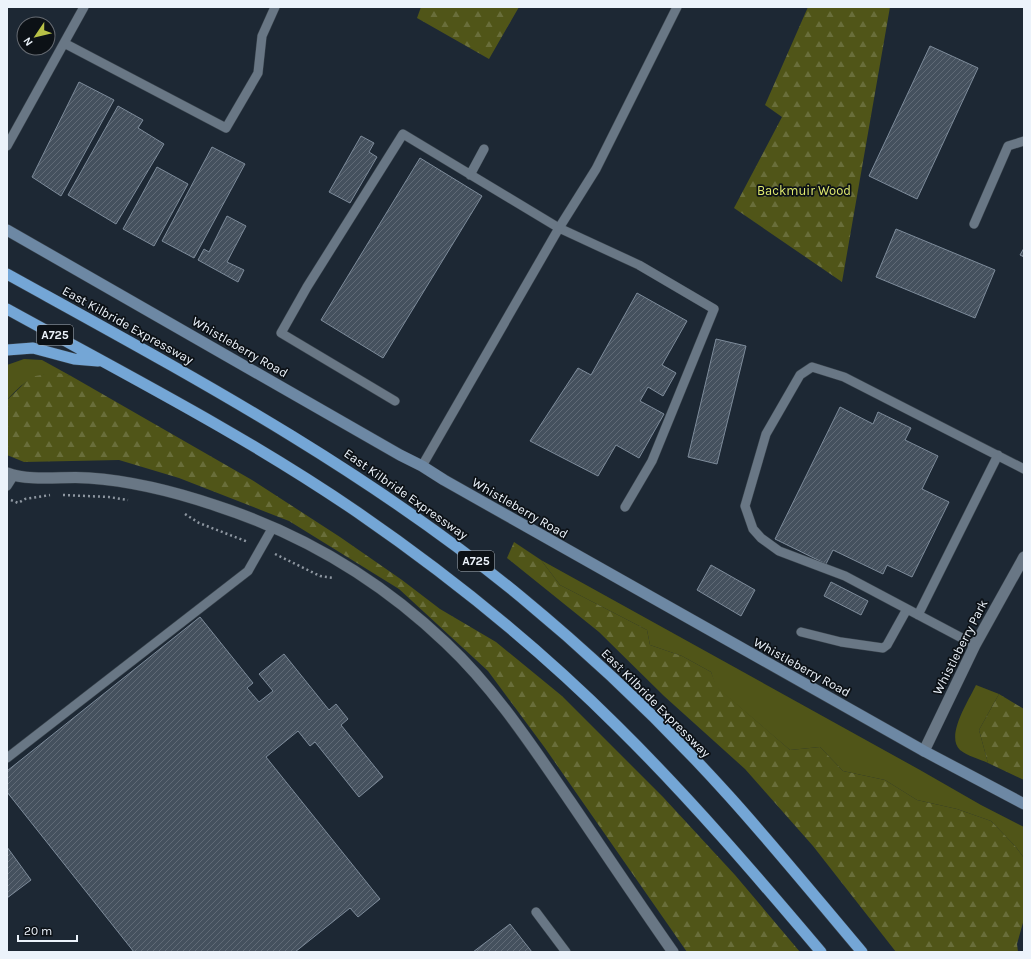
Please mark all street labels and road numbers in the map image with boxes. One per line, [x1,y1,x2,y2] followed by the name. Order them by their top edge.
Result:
[60,283,196,367] street label: East Kilbride Expressway
[189,313,291,381] street label: Whistleberry Road
[37,325,73,345] road number: A725
[341,446,471,542] street label: East Kilbride Expressway
[469,474,571,542] street label: Whistleberry Road
[458,551,494,571] road number: A725
[930,597,990,697] street label: Whistleberry Park
[751,634,853,700] street label: Whistleberry Road
[598,645,714,761] street label: East Kilbride Expressway

